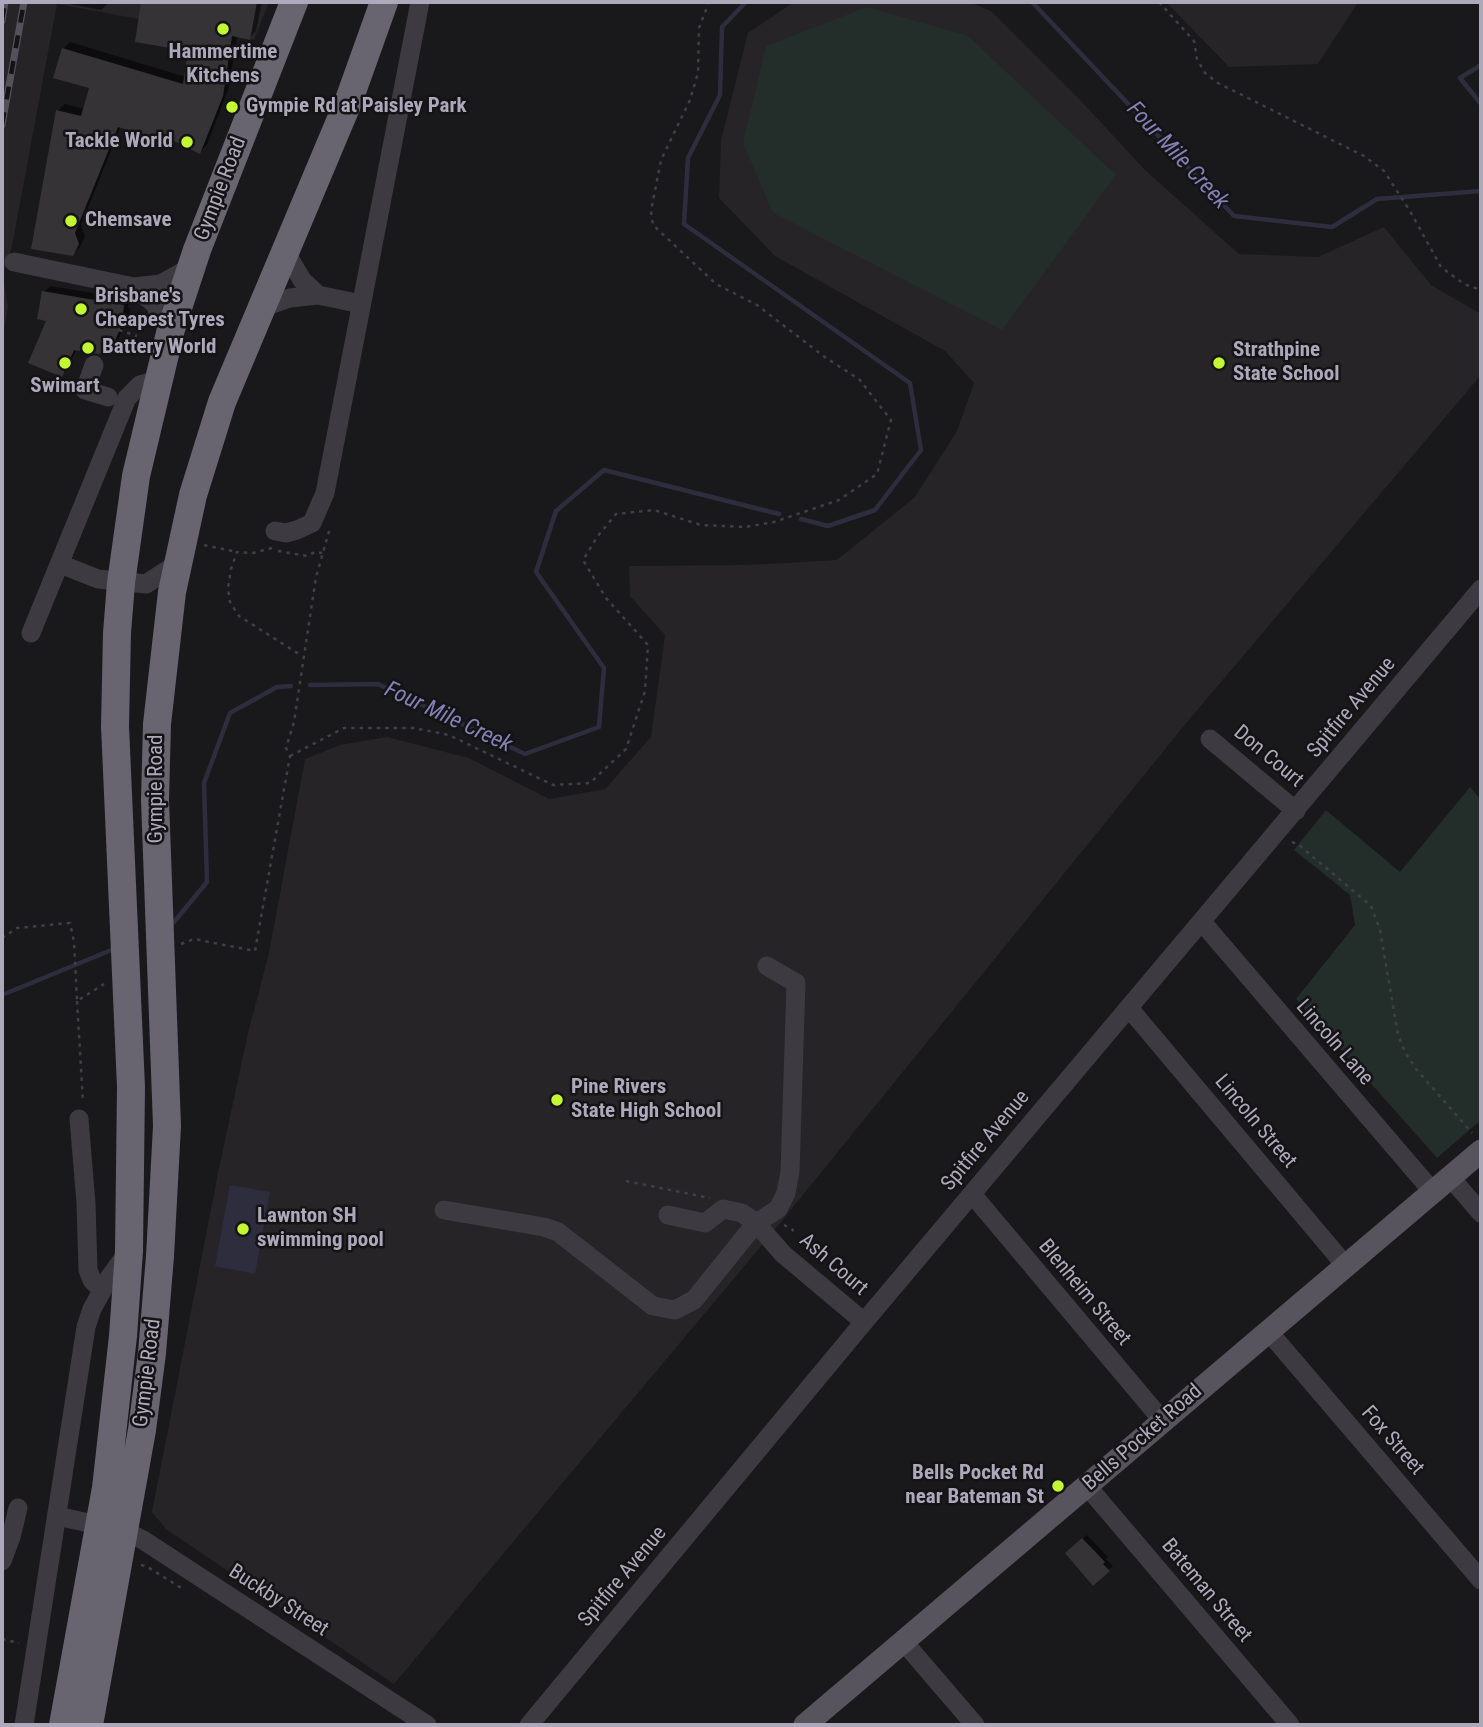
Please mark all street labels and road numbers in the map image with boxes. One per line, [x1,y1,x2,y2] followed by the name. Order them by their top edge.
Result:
[190,134,252,244] street label: Gympie Road
[1303,652,1401,764] street label: Spitfire Avenue
[1228,721,1308,793] street label: Don Court
[144,735,170,843] street label: Gympie Road
[1290,995,1378,1091] street label: Lincoln Lane
[1209,1070,1301,1174] street label: Lincoln Street
[937,1085,1035,1197] street label: Spitfire Avenue
[794,1228,872,1302] street label: Ash Court
[1032,1235,1136,1351] street label: Blenheim Street
[129,1317,167,1429] street label: Gympie Road
[1078,1379,1208,1497] street label: Bells Pocket Road
[1355,1401,1429,1481] street label: Fox Street
[574,1521,672,1633] street label: Spitfire Avenue
[1155,1534,1257,1648] street label: Bateman Street
[223,1559,333,1643] street label: Buckby Street

